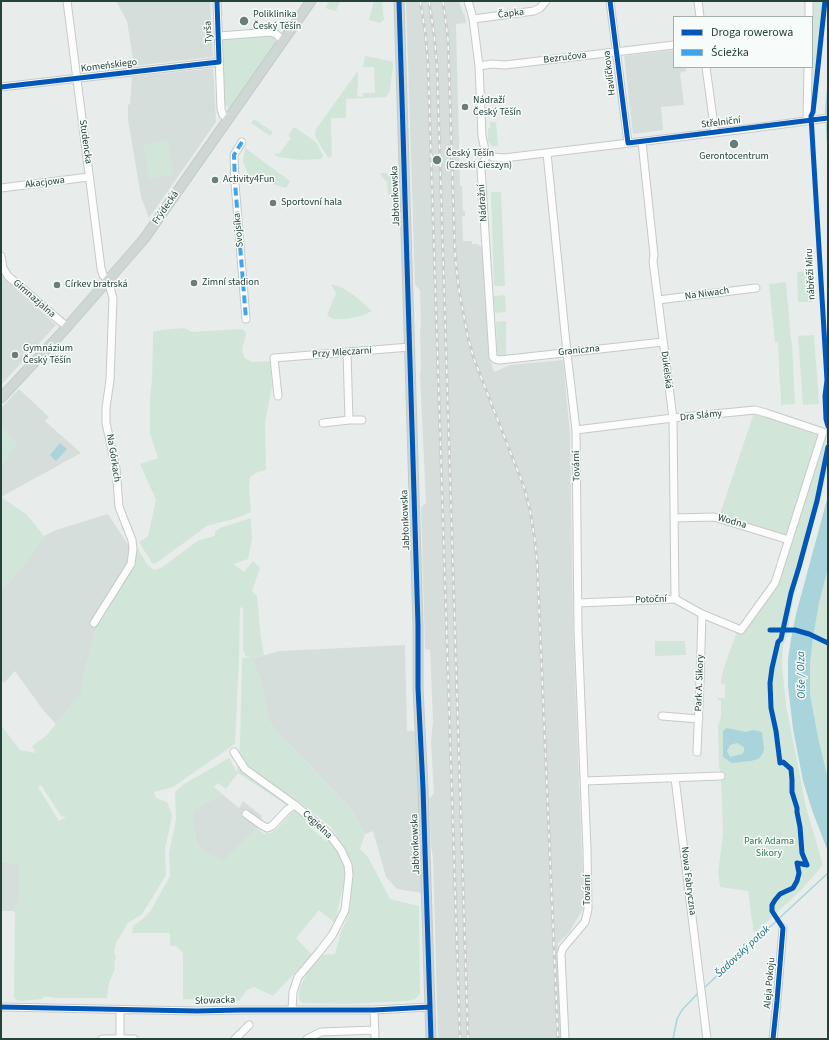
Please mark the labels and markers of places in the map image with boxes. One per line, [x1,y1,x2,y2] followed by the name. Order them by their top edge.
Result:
[253,9,301,32] place label: Poliklinika Český Těšín
[238,15,250,27] marker: Poliklinika Český Těšín
[473,95,521,118] place label: Nádraží Český Těšín
[460,102,470,112] marker: Nádraží Český Těšín
[728,138,740,150] marker: Gerontocentrum
[446,148,512,172] place label: Český Těšín (Czeski Cieszyn)
[699,151,769,163] place label: Gerontocentrum
[431,154,443,166] marker: Český Těšín (Czeski Cieszyn)
[223,174,275,186] place label: Activity4Fun
[210,175,220,185] marker: Activity4Fun
[281,197,342,209] place label: Sportovní hala
[268,198,278,208] marker: Sportovní hala
[202,277,259,289] place label: Zimní stadion
[189,278,199,288] marker: Zimní stadion
[65,279,128,291] place label: Církev bratrská
[52,280,62,290] marker: Církev bratrská
[23,343,73,366] place label: Gymnázium Český Těšín
[10,350,20,360] marker: Gymnázium Český Těšín

